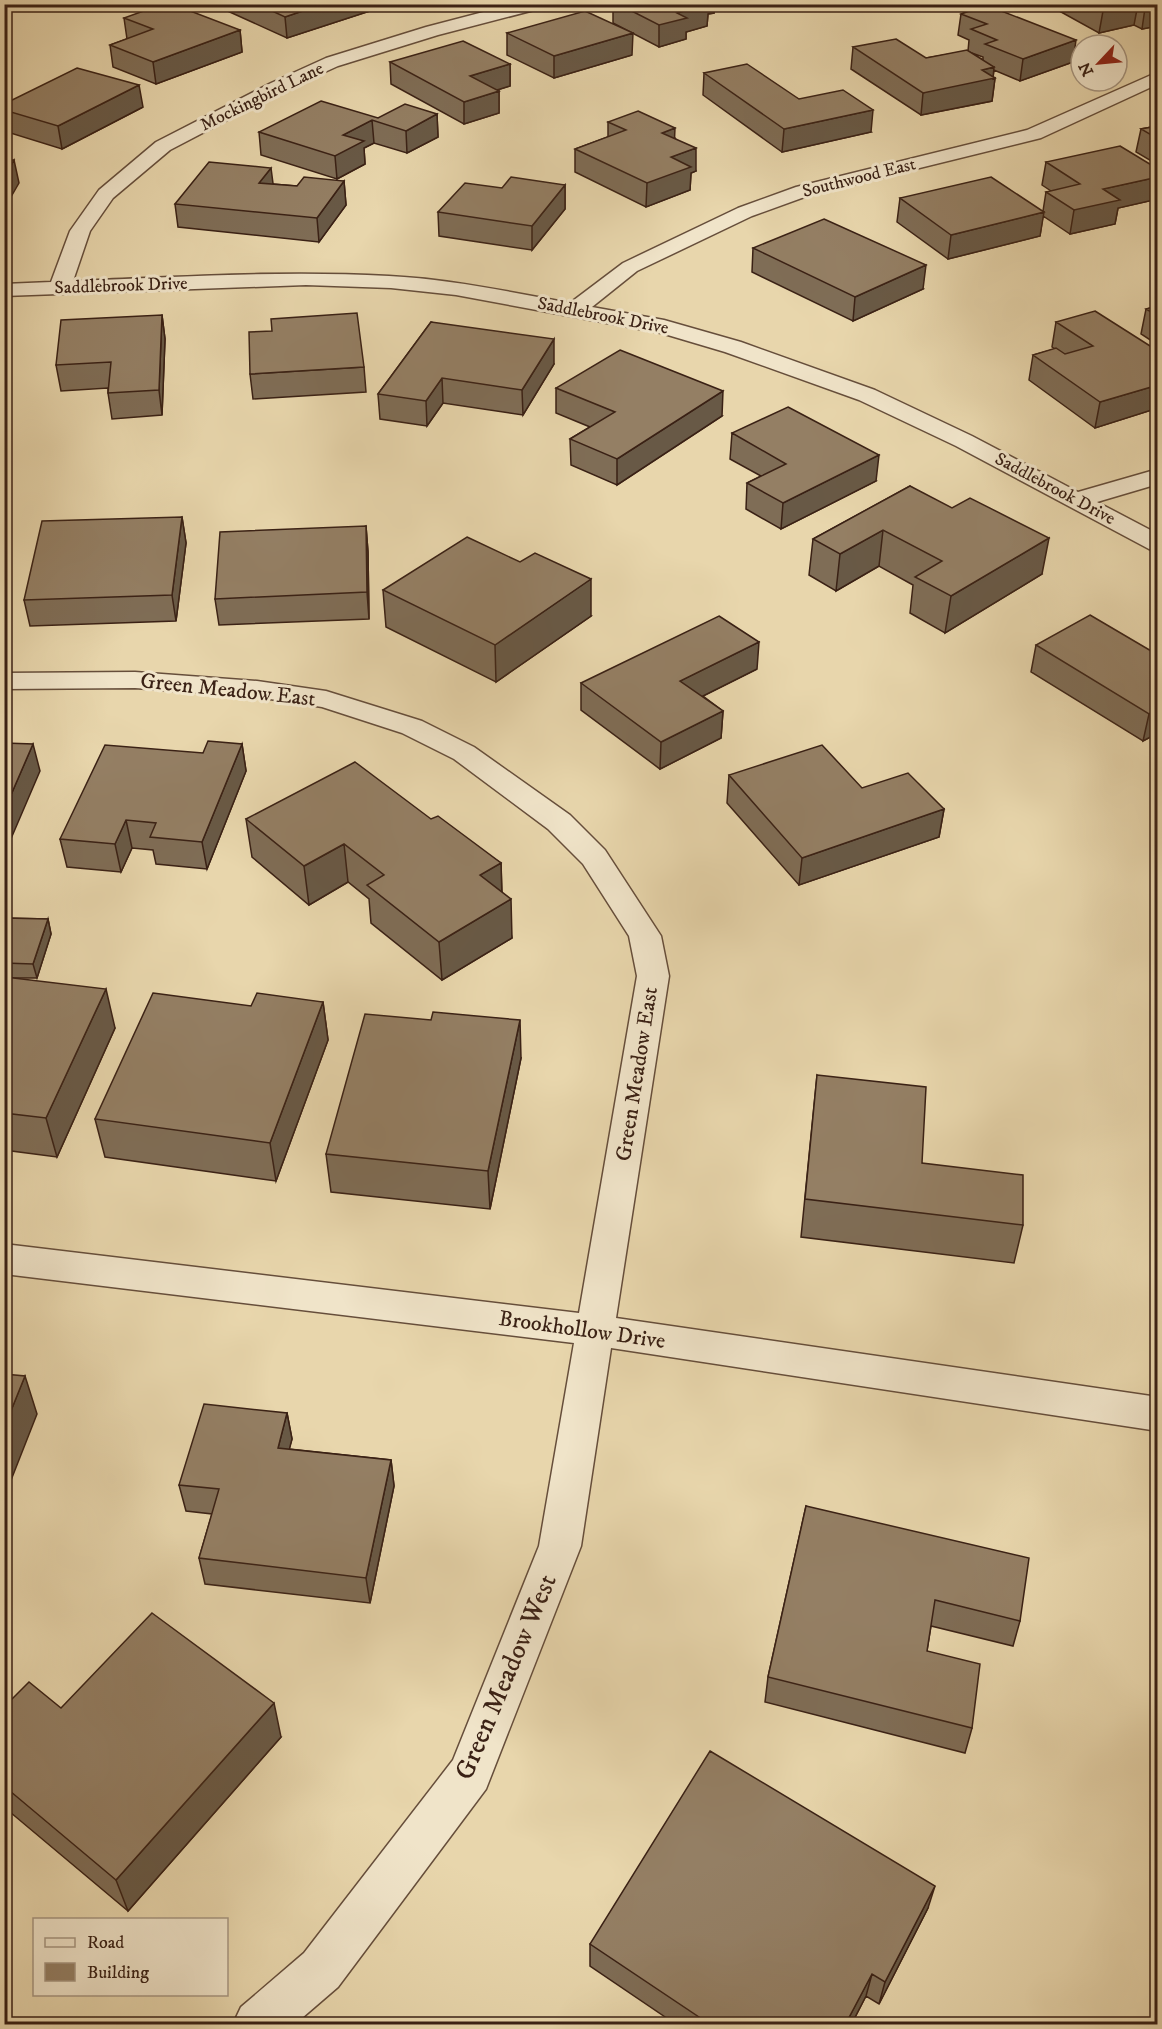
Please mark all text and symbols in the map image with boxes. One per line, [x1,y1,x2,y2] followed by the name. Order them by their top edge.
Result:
[1069,33,1129,93] north arrow
[197,58,327,136] street label: Mockingbird Lane
[1075,59,1098,79] text: N
[800,153,918,203] street label: Southwood East
[54,273,188,299] street label: Saddlebrook Drive
[536,292,670,340] street label: Saddlebrook Drive
[991,448,1119,530] street label: Saddlebrook Drive
[139,667,317,713] street label: Green Meadow East
[610,985,664,1163] street label: Green Meadow East
[497,1305,667,1355] street label: Brookhollow Drive
[447,1569,565,1785] street label: Green Meadow West
[33,1918,228,1996] legend
[87,1932,124,1954] text: Road
[87,1962,149,1984] text: Building

